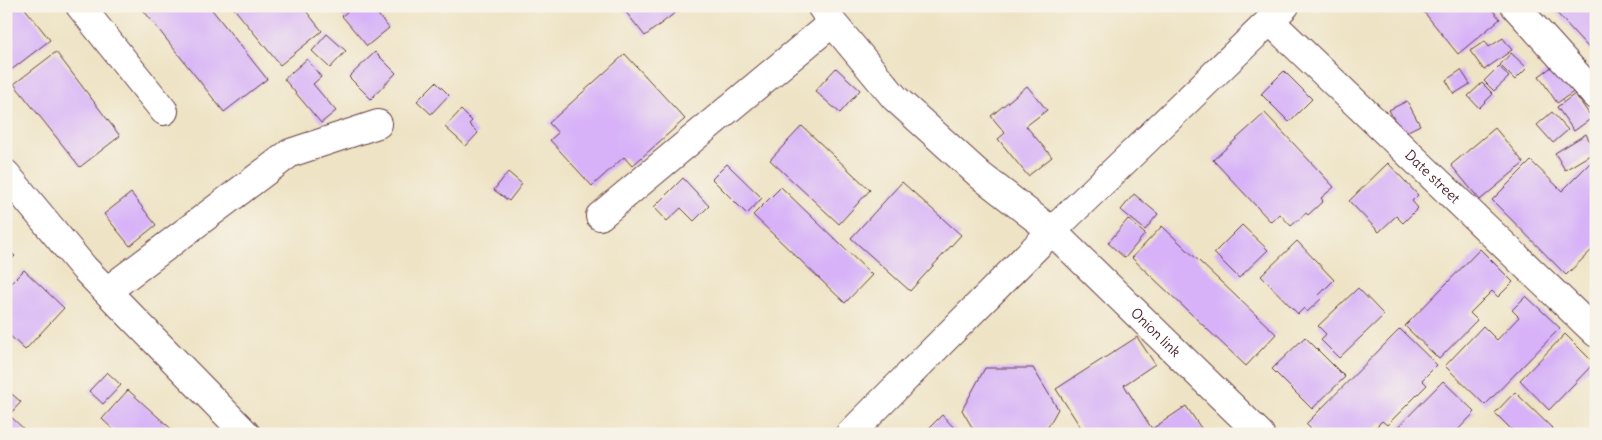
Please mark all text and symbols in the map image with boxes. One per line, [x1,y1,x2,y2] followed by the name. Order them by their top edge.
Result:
[1401,146,1464,207] street label: Date street
[1127,304,1185,361] street label: Onion link

